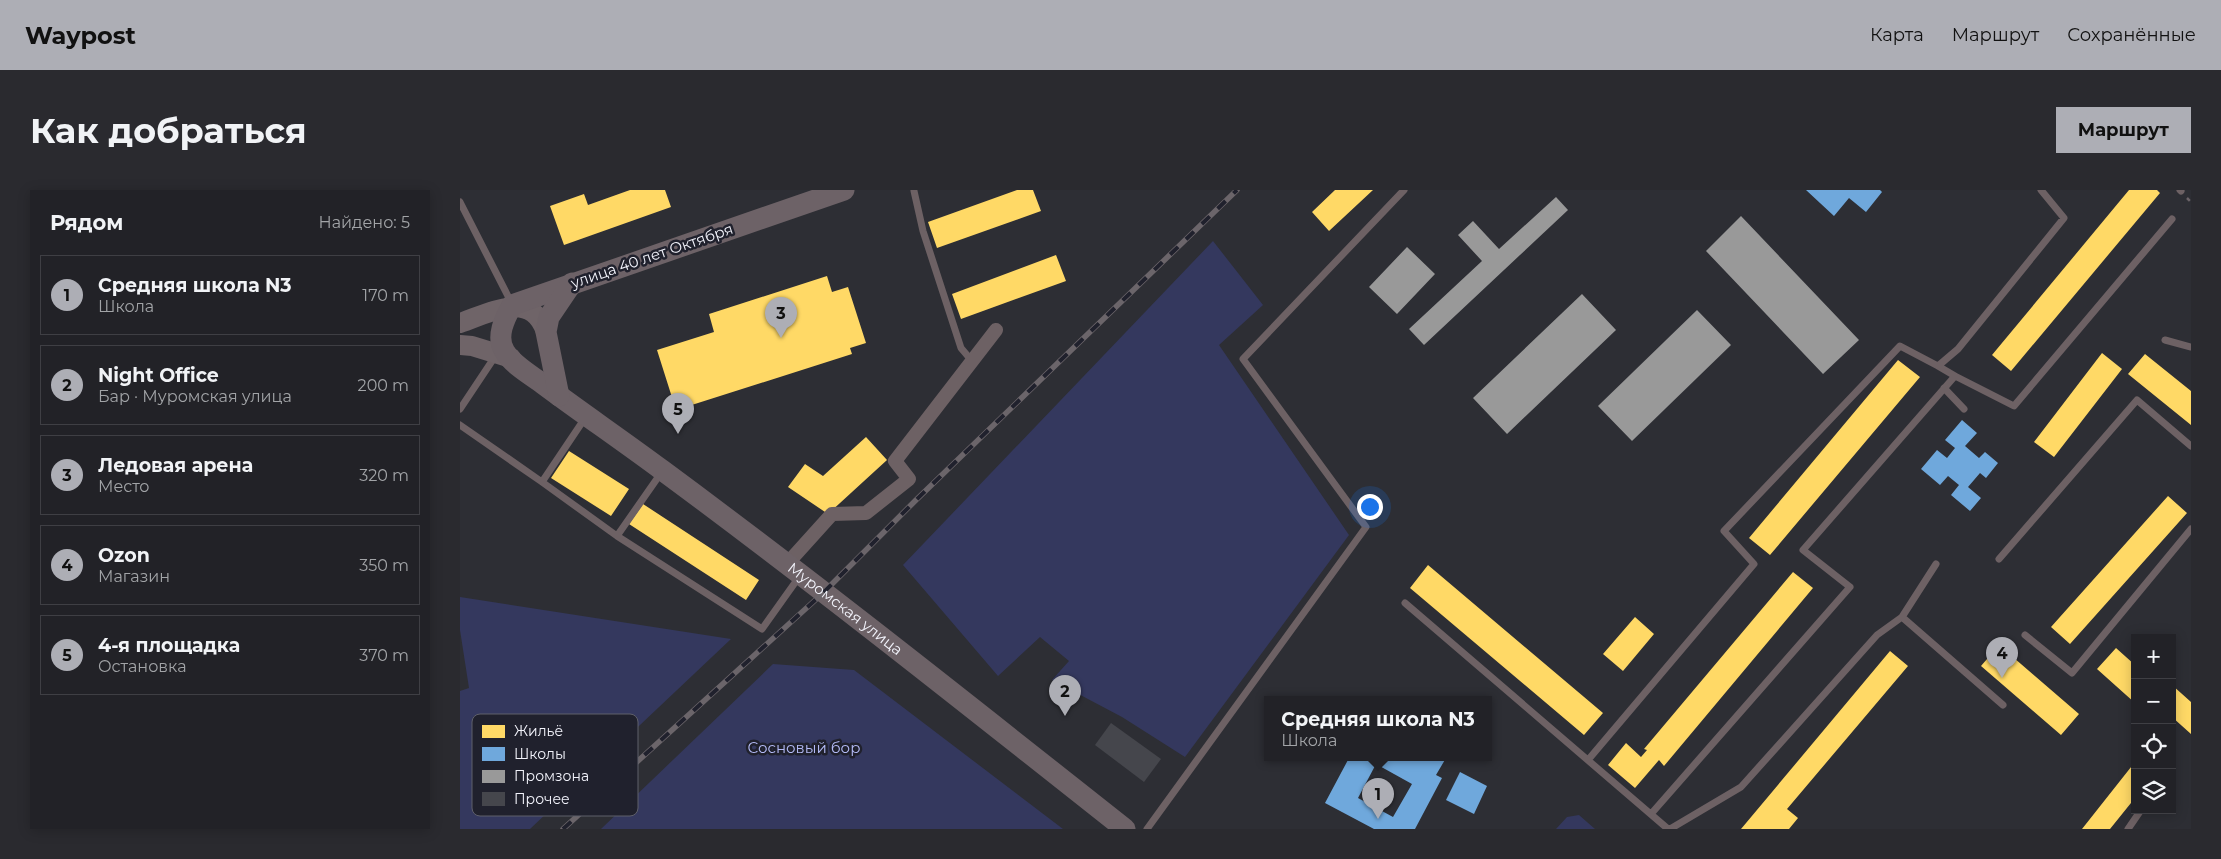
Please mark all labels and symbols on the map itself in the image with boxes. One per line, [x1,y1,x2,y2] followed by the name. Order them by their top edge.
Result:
[567,219,735,293] street label: улица 40 лет Октября
[765,297,797,338] pin: 3
[662,393,694,434] pin: 5
[1357,494,1383,520] your location
[784,558,907,659] street label: Муромская улица
[1986,637,2018,678] pin: 4
[1049,675,1081,716] pin: 2
[472,714,638,816] legend
[514,722,563,740] text: Жильё
[748,738,860,757] park label: Сосновый бор
[514,745,566,763] text: Школы
[514,767,589,785] text: Промзона
[1362,778,1394,819] pin: 1
[514,790,570,808] text: Прочее

